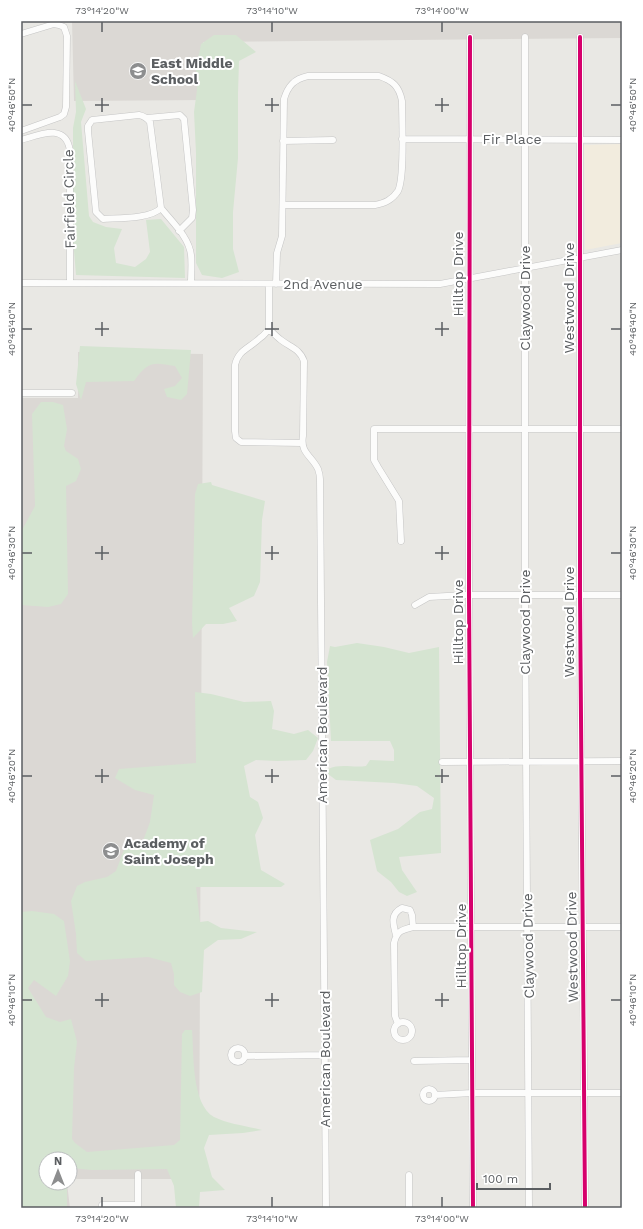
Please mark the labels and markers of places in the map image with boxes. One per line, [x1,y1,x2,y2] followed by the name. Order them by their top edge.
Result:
[151,55,233,87] place label: East Middle School
[128,61,148,81] school or university icon: East Middle School
[124,835,214,867] place label: Academy of Saint Joseph
[101,841,121,861] school or university icon: Academy of Saint Joseph

